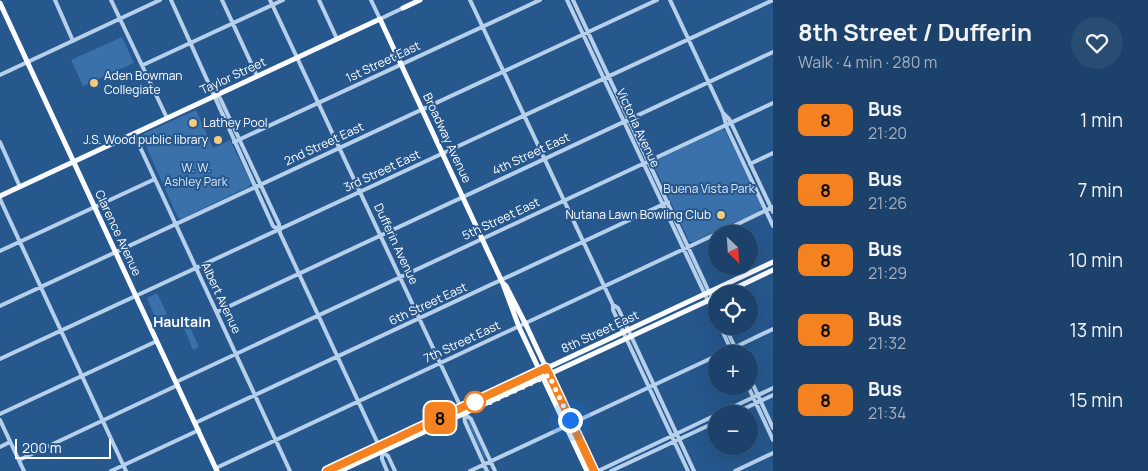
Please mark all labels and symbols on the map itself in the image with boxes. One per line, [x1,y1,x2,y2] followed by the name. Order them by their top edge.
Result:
[343,37,423,86] street label: 1st Street East
[197,53,269,98] street label: Taylor Street
[104,67,182,98] place label: Aden Bowman Collegiate
[88,77,100,89] marker: Aden Bowman Collegiate
[613,86,664,170] street label: Victoria Avenue
[419,90,476,186] street label: Broadway Avenue
[203,114,268,131] place label: Lathey Pool
[187,117,199,129] marker: Lathey Pool
[281,118,366,169] street label: 2nd Street East
[489,128,572,179] street label: 4th Street East
[83,131,209,148] place label: J.S. Wood public library
[212,134,224,146] marker: J.S. Wood public library
[341,145,423,196] street label: 3rd Street East
[164,159,229,190] park label: W. W. Ashley Park
[663,180,756,197] park label: Buena Vista Park
[91,187,146,279] street label: Clarence Avenue
[459,193,542,244] street label: 5th Street East
[370,200,423,287] street label: Dufferin Avenue
[565,206,711,223] place label: Nutana Lawn Bowling Club
[715,209,727,221] marker: Nutana Lawn Bowling Club
[708,225,758,275] north arrow
[197,259,245,336] street label: Albert Avenue
[386,278,470,329] street label: 6th Street East
[558,306,641,357] street label: 8th Street East
[153,312,211,331] district label: Haultain
[421,316,503,367] street label: 7th Street East
[464,391,486,413] unlabelled marker
[424,402,456,434] line badge: 8
[558,408,583,433] your location
[15,436,111,459] scale bar

